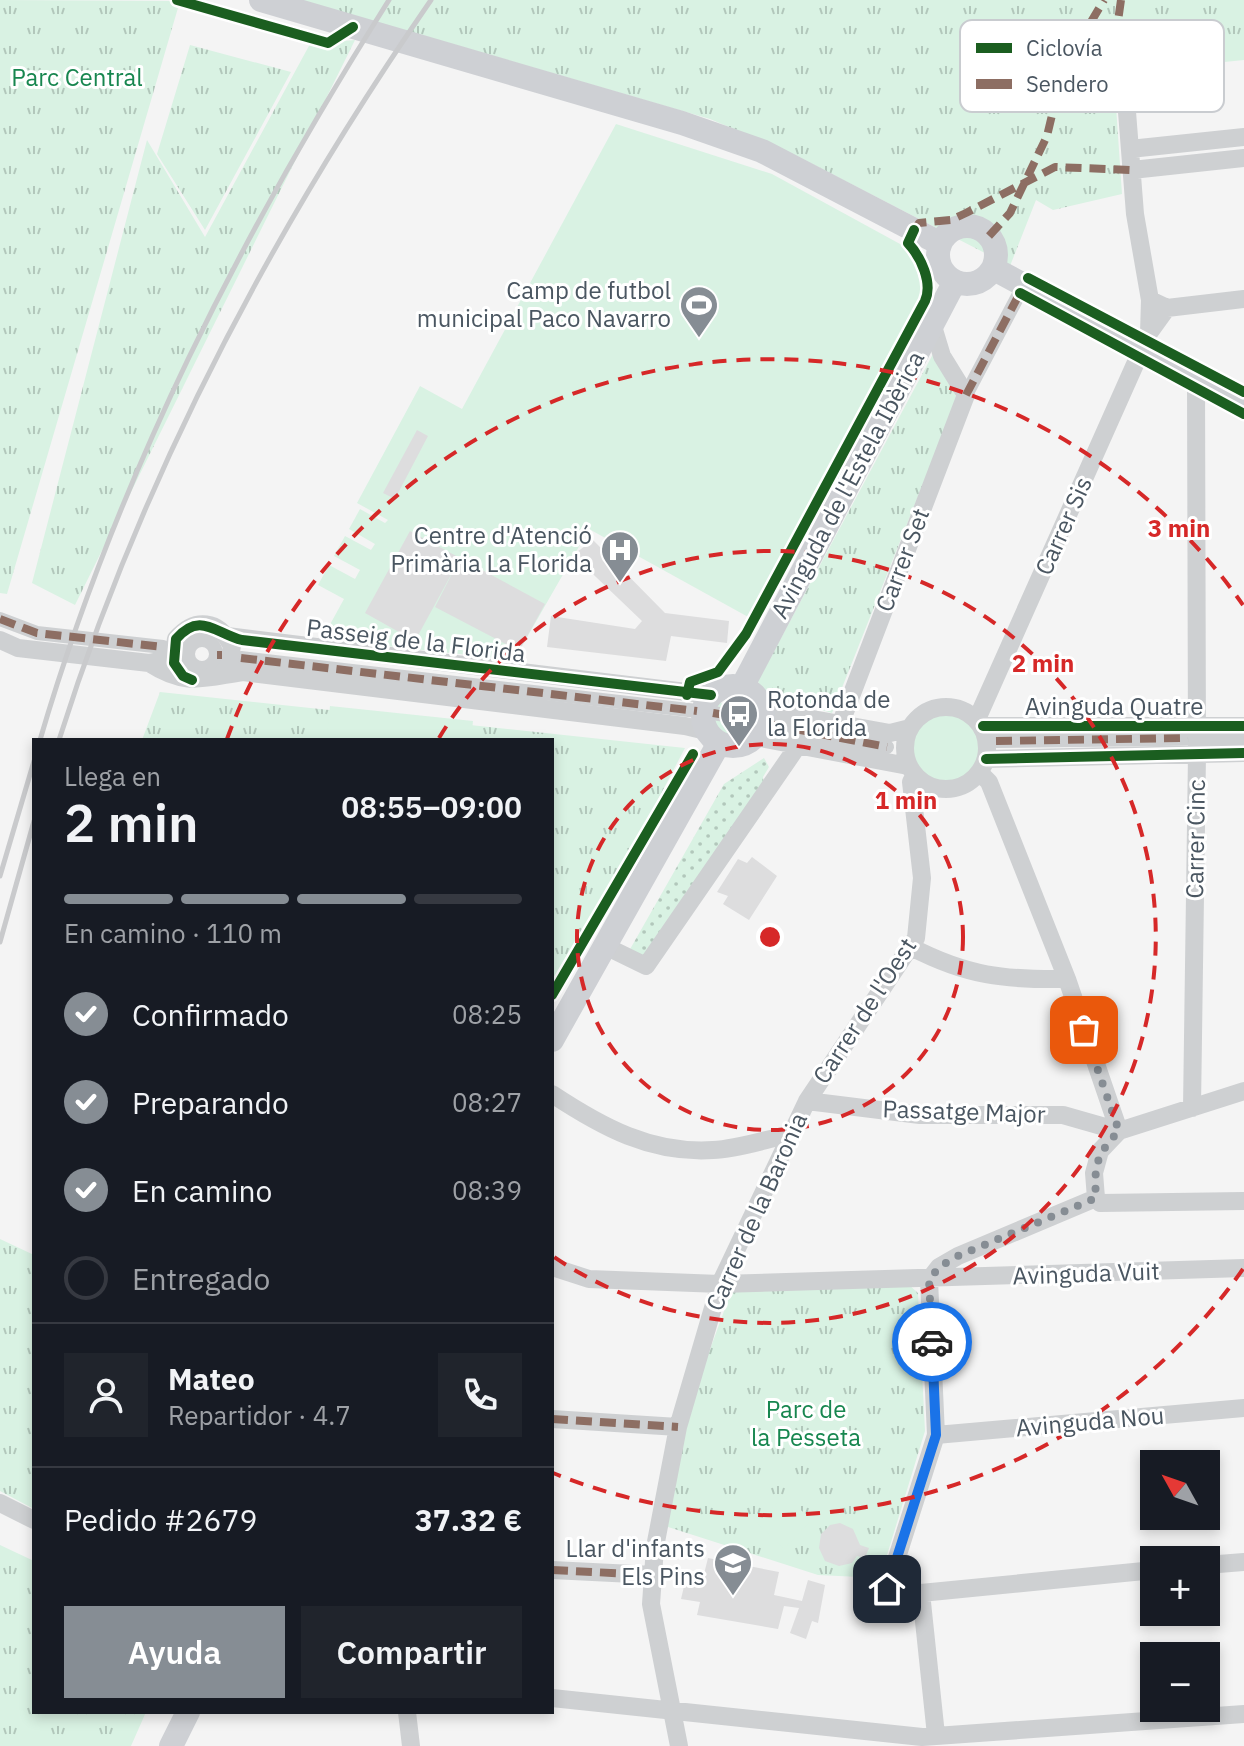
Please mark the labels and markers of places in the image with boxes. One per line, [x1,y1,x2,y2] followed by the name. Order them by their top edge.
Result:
[417,274,671,334] place label: Camp de futbol municipal Paco Navarro
[678,284,720,339] sports icon: Camp de futbol municipal Paco Navarro
[390,519,592,579] place label: Centre d'Atenció Primària La Florida
[599,529,641,584] hospital icon: Centre d'Atenció Primària La Florida
[767,683,890,743] place label: Rotonda de la Florida
[718,693,760,748] bus stop icon: Rotonda de la Florida
[756,923,784,951] centre of rings
[1050,996,1118,1064] pin
[565,1532,705,1592] place label: Llar d'infants Els Pins
[712,1542,754,1597] school or university icon: Llar d'infants Els Pins
[853,1555,921,1623] pin

